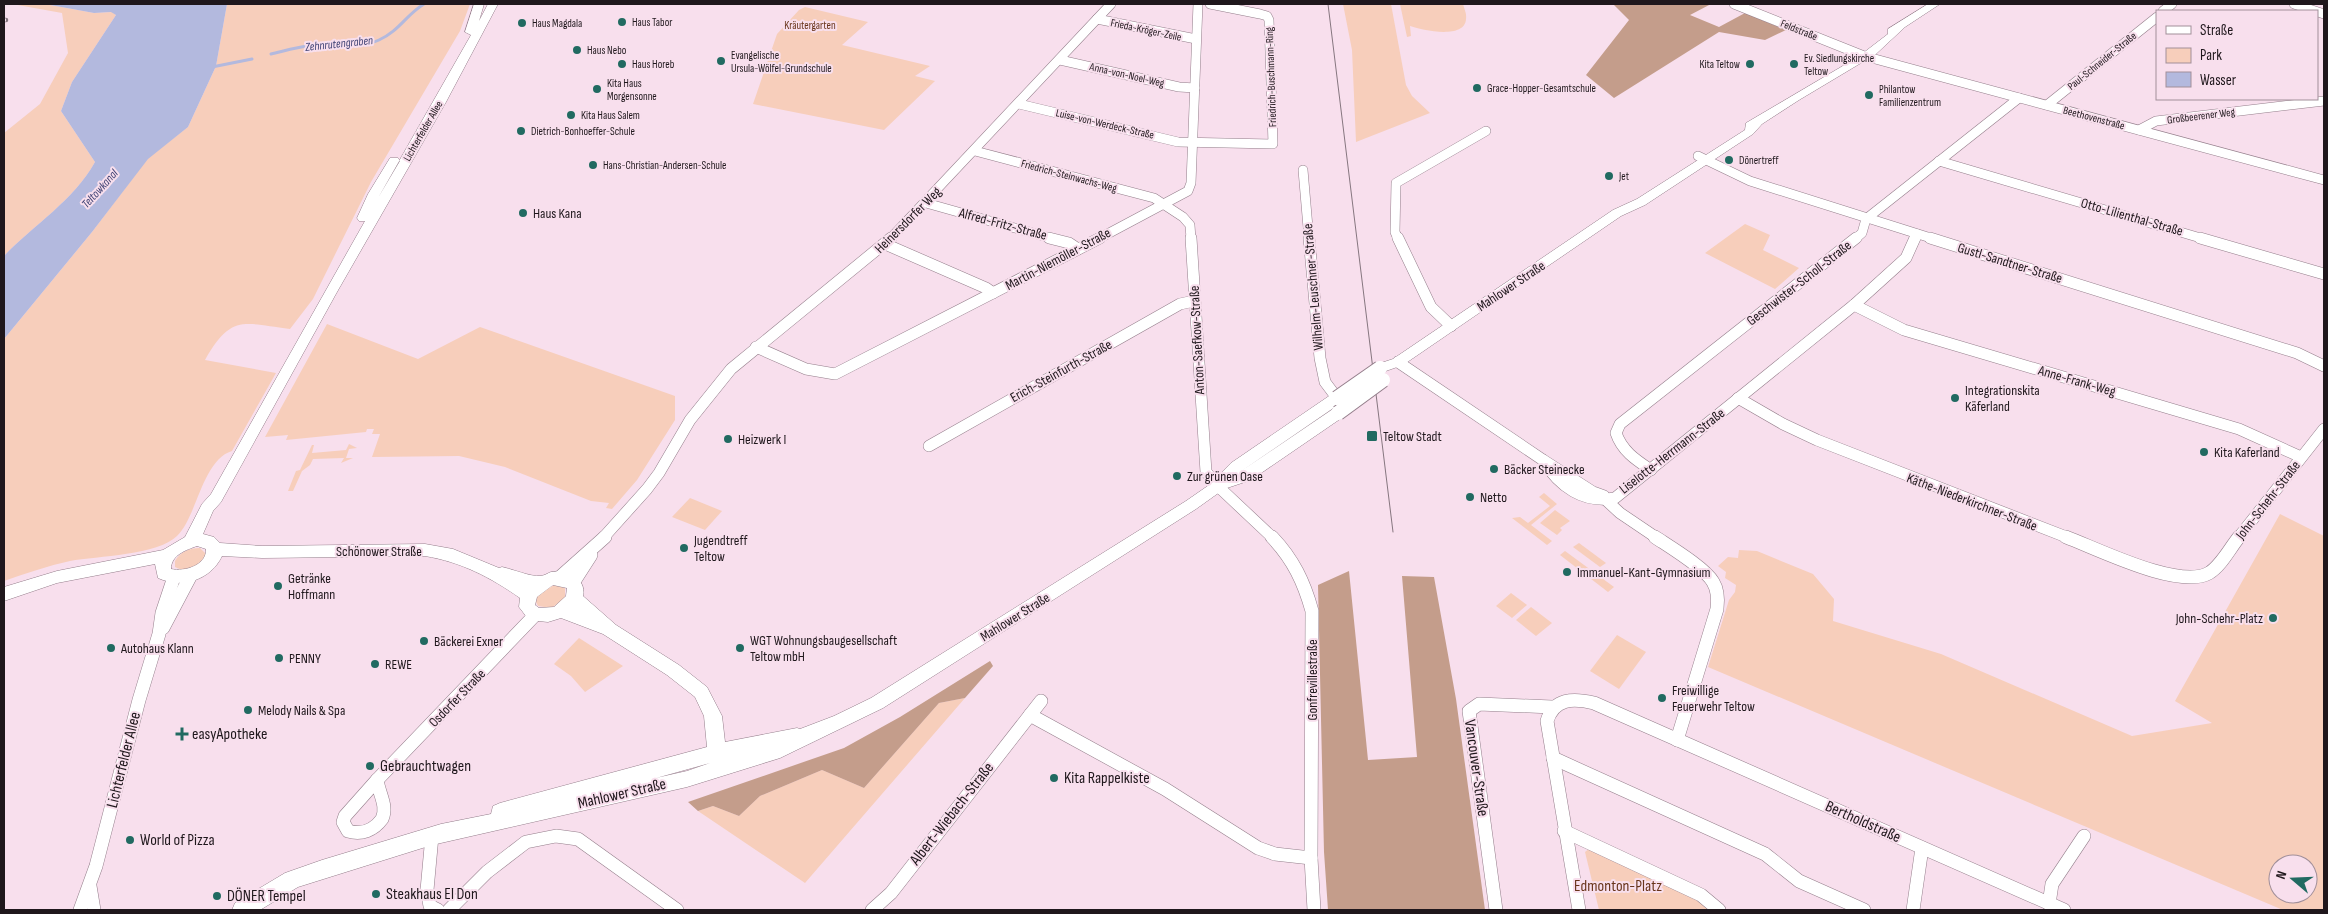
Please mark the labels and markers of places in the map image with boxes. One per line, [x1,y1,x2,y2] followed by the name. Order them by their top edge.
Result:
[616,16,628,28] marker: Haus Tabor
[632,16,672,29] place label: Haus Tabor
[516,17,528,29] marker: Haus Magdala
[532,17,582,30] place label: Haus Magdala
[571,44,583,56] marker: Haus Nebo
[587,44,627,57] place label: Haus Nebo
[731,49,832,75] place label: Evangelische Ursula-Wölfel-Grundschule
[1804,52,1874,78] place label: Ev. Siedlungskirche Teltow
[715,55,727,67] marker: Evangelische Ursula-Wölfel-Grundschule
[616,58,628,70] marker: Haus Horeb
[632,58,675,71] place label: Haus Horeb
[1699,58,1740,71] place label: Kita Teltow
[1744,58,1756,70] marker: Kita Teltow
[1788,58,1800,70] marker: Ev. Siedlungskirche Teltow
[607,77,657,103] place label: Kita Haus Morgensonne
[1471,82,1483,94] marker: Grace-Hopper-Gesamtschule
[1487,82,1596,95] place label: Grace-Hopper-Gesamtschule
[591,83,603,95] marker: Kita Haus Morgensonne
[1879,83,1941,109] place label: Philantow Familienzentrum
[1863,89,1875,101] marker: Philantow Familienzentrum
[565,109,577,121] marker: Kita Haus Salem
[581,109,640,122] place label: Kita Haus Salem
[515,125,527,137] marker: Dietrich-Bonhoeffer-Schule
[531,125,635,138] place label: Dietrich-Bonhoeffer-Schule
[1723,154,1735,166] marker: Dönertreff
[1739,154,1779,167] place label: Dönertreff
[587,159,599,171] marker: Hans-Christian-Andersen-Schule
[603,159,726,172] place label: Hans-Christian-Andersen-Schule
[1603,170,1615,182] marker: Jet
[1618,170,1630,183] place label: Jet
[533,205,582,222] place label: Haus Kana
[517,207,529,219] marker: Haus Kana
[1965,382,2040,415] place label: Integrationskita Käferland
[1949,392,1961,404] marker: Integrationskita Käferland
[1383,428,1442,445] place label: Teltow Stadt
[1365,429,1379,443] marker: Teltow Stadt
[738,431,786,448] place label: Heizwerk I
[722,433,734,445] marker: Heizwerk I
[2214,444,2280,461] place label: Kita Kaferland
[2198,446,2210,458] marker: Kita Kaferland
[1504,461,1585,478] place label: Bäcker Steinecke
[1488,463,1500,475] marker: Bäcker Steinecke
[1187,468,1263,485] place label: Zur grünen Oase
[1171,470,1183,482] marker: Zur grünen Oase
[1480,489,1507,506] place label: Netto
[1464,491,1476,503] marker: Netto
[693,532,748,565] place label: Jugendtreff Teltow
[678,542,690,554] marker: Jugendtreff Teltow
[1577,564,1711,581] place label: Immanuel-Kant-Gymnasium
[1561,566,1573,578] marker: Immanuel-Kant-Gymnasium
[288,570,335,603] place label: Getränke Hoffmann
[272,580,284,592] marker: Getränke Hoffmann
[2175,610,2263,627] place label: John-Schehr-Platz
[2267,612,2279,624] marker: John-Schehr-Platz
[750,632,897,665] place label: WGT Wohnungsbaugesellschaft Teltow mbH
[434,633,503,650] place label: Bäckerei Exner
[418,635,430,647] marker: Bäckerei Exner
[120,640,194,657] place label: Autohaus Klann
[105,642,117,654] marker: Autohaus Klann
[734,642,746,654] marker: WGT Wohnungsbaugesellschaft Teltow mbH
[289,650,321,667] place label: PENNY
[273,652,285,664] marker: PENNY
[385,656,412,673] place label: REWE
[369,658,381,670] marker: REWE
[1672,682,1755,715] place label: Freiwillige Feuerwehr Teltow
[1656,692,1668,704] marker: Freiwillige Feuerwehr Teltow
[258,702,345,719] place label: Melody Nails & Spa
[242,704,254,716] marker: Melody Nails & Spa
[192,725,267,744] place label: easyApotheke
[176,728,188,740] marker: easyApotheke
[380,757,471,776] place label: Gebrauchtwagen
[364,760,376,772] marker: Gebrauchtwagen
[1064,769,1150,788] place label: Kita Rappelkiste
[1048,772,1060,784] marker: Kita Rappelkiste
[140,831,215,850] place label: World of Pizza
[124,834,136,846] marker: World of Pizza
[386,885,478,904] place label: Steakhaus El Don
[227,887,306,906] place label: DÖNER Tempel
[370,888,382,900] marker: Steakhaus El Don
[211,890,223,902] marker: DÖNER Tempel

